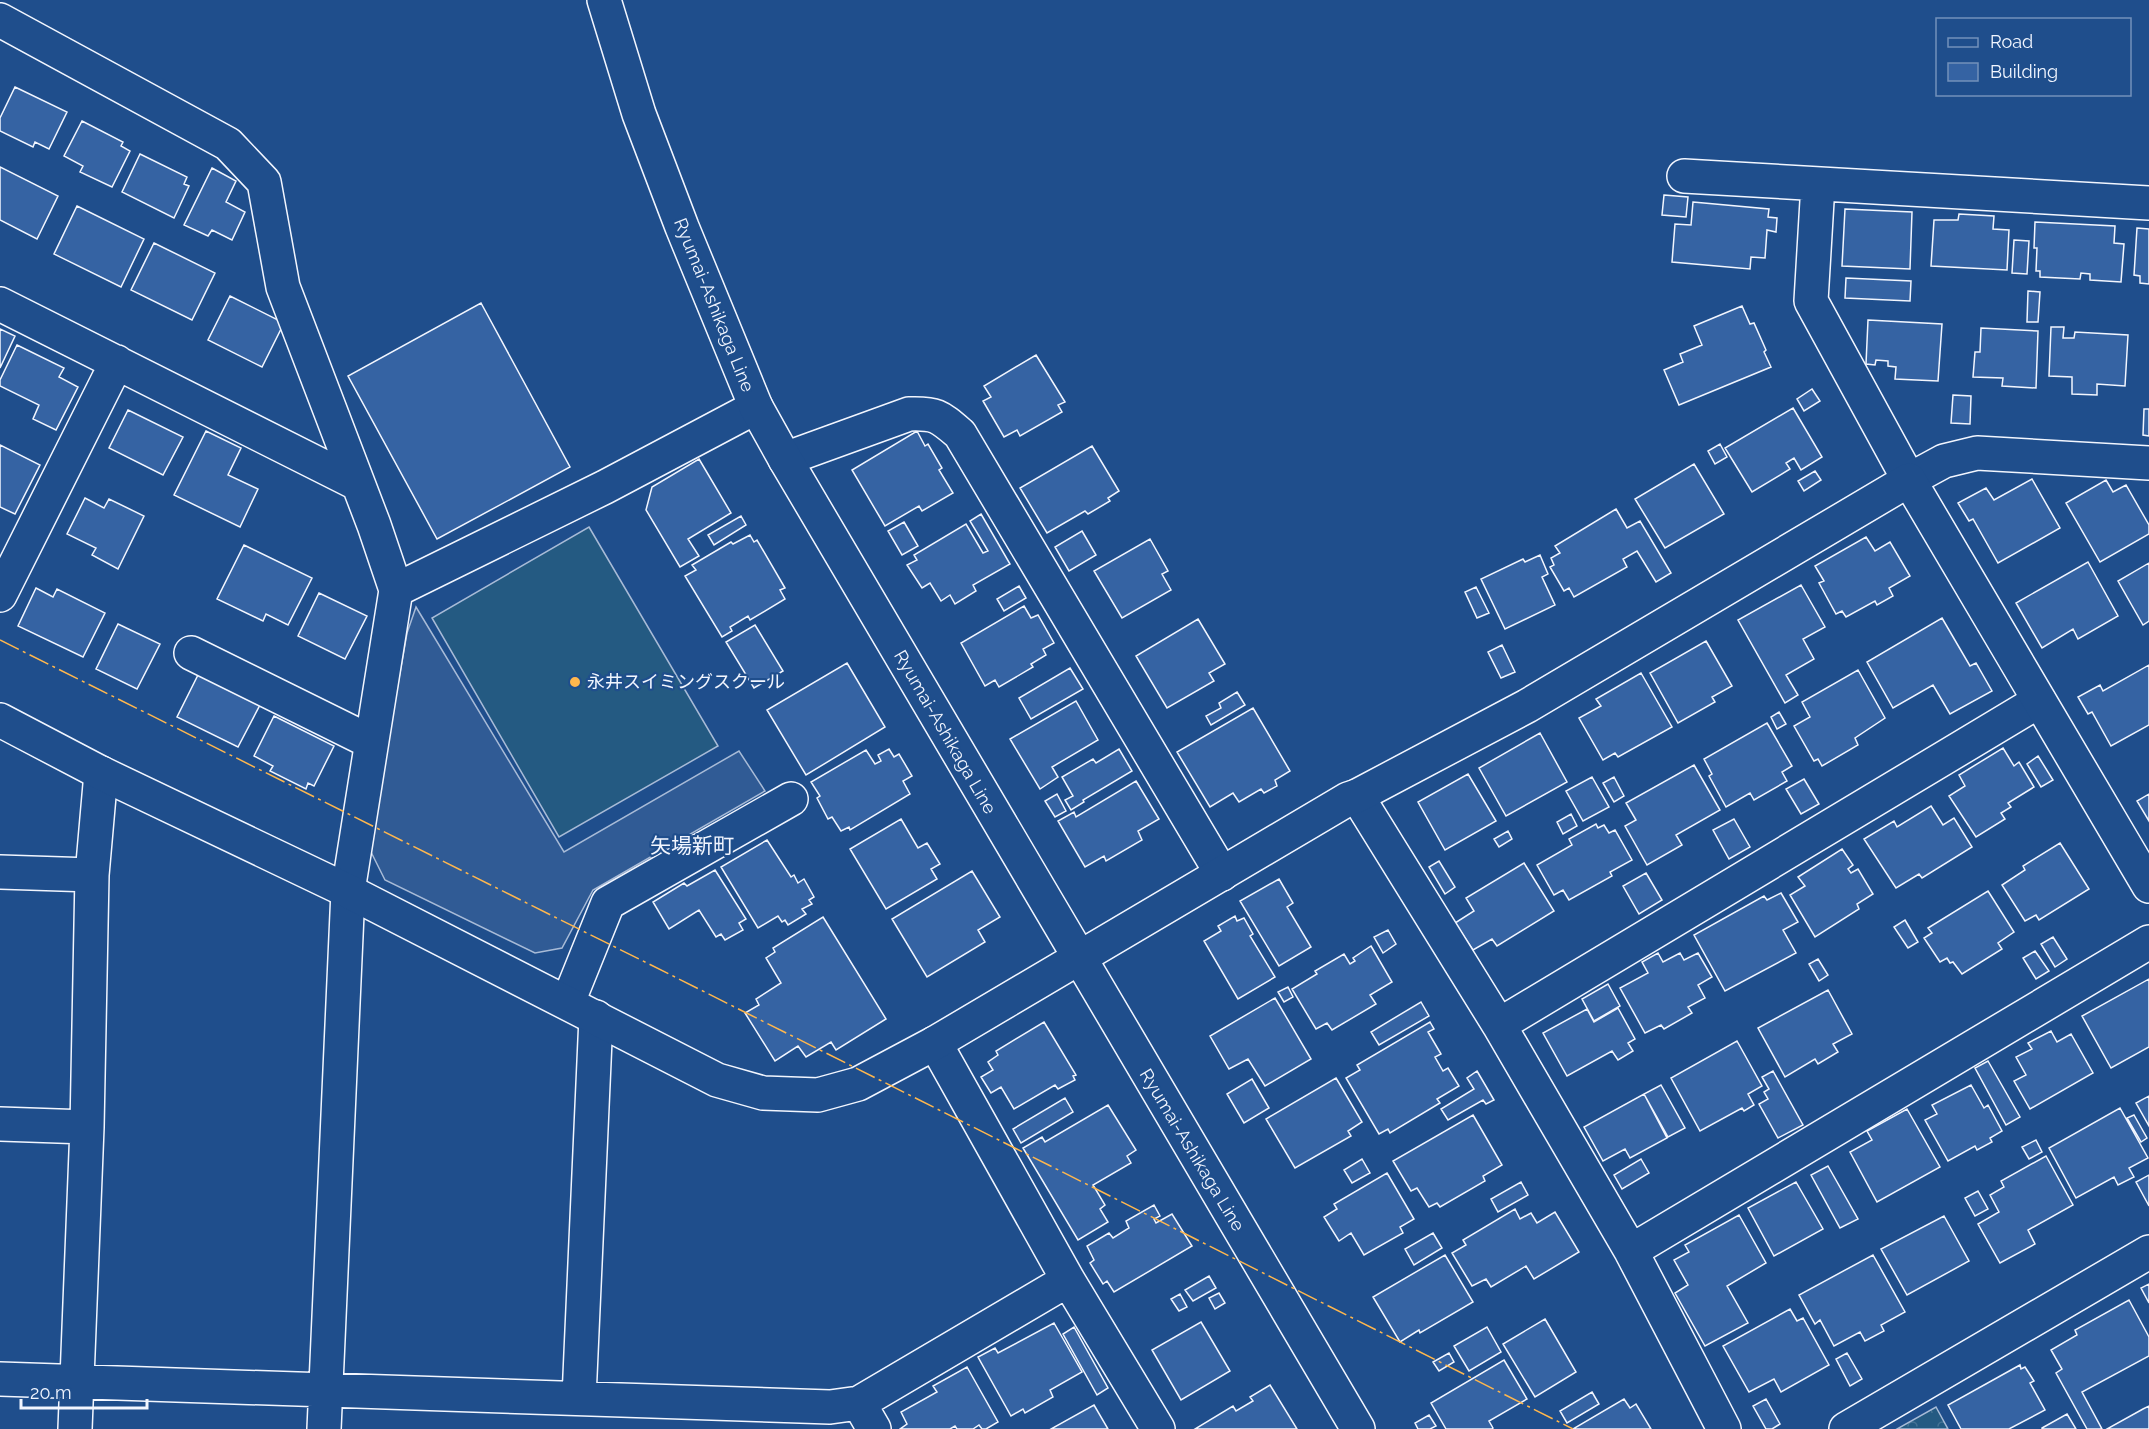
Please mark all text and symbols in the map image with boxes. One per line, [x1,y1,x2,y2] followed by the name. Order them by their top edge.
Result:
[1936,18,2131,96] legend
[1990,31,2033,52] text: Road
[1990,61,2058,82] text: Building
[670,215,759,395] street label: Ryumai-Ashikaga Line
[890,646,1001,818] street label: Ryumai-Ashikaga Line
[587,671,785,692] place label: 永井スイミングスクール
[568,675,582,689] marker: 永井スイミングスクール
[650,833,734,858] district label: 矢場新町
[1136,1065,1249,1235] street label: Ryumai-Ashikaga Line
[21,1372,147,1410] scale bar
[30,1382,72,1403] text: 20 m

